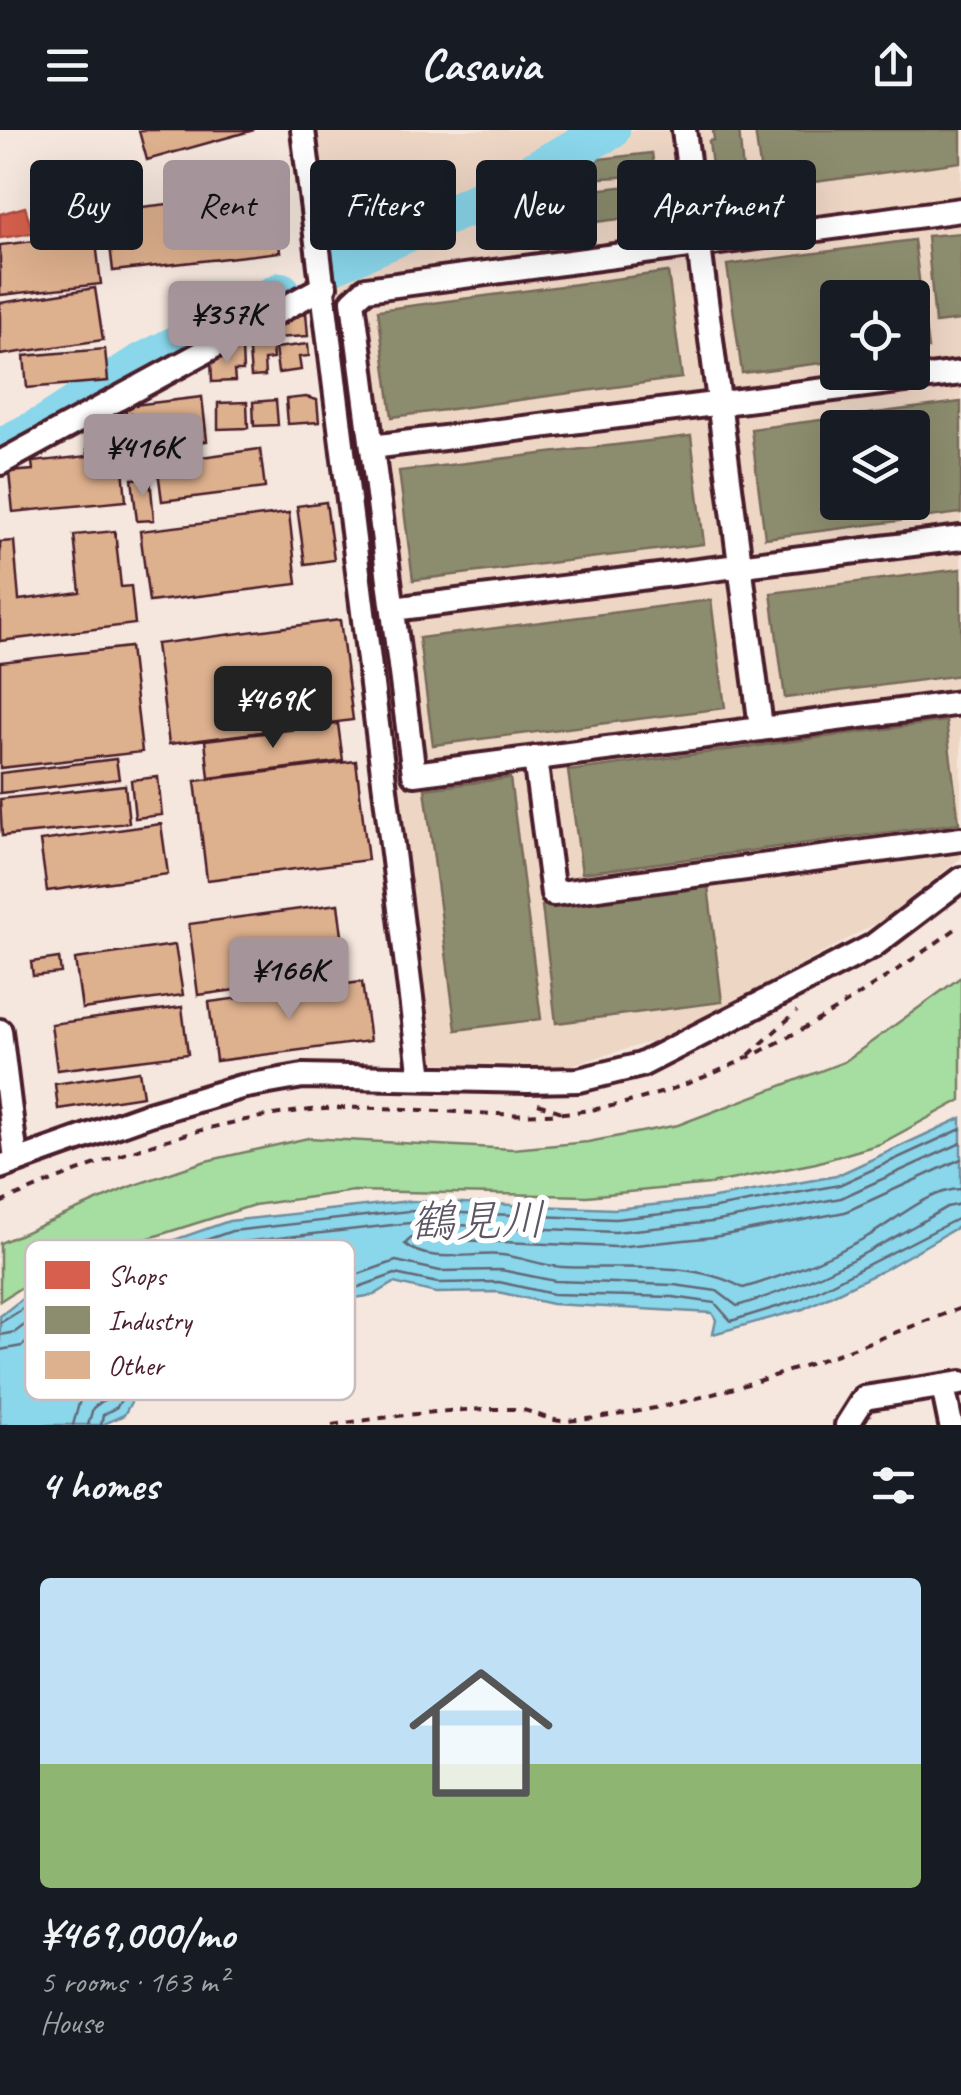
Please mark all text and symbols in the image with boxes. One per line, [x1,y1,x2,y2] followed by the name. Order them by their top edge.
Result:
[421,37,540,94] text: Casavia
[40,38,95,93] icon: menu
[866,38,921,93] icon: share
[30,160,143,250] chip: Buy
[163,160,290,250] chip: Rent
[310,160,456,250] chip: Filters
[476,160,597,250] chip: New
[617,160,816,250] chip: Apartment
[820,280,930,520] map controls
[820,280,930,390] button: locate
[157,281,297,366] pin: ¥357K
[190,293,264,334] text: ¥357K
[820,410,930,520] button: layers
[73,414,213,499] pin: ¥416K
[106,426,180,467] text: ¥416K
[203,666,343,751] pin: ¥469K
[236,678,310,719] text: ¥469K
[219,937,359,1022] pin: ¥166K
[251,949,327,990] text: ¥166K
[410,1191,546,1251] water label: 鶴見川
[25,1240,355,1400] legend
[108,1258,168,1293] text: Shops
[108,1303,194,1338] text: Industry
[108,1348,166,1383] text: Other
[866,1458,921,1513] icon: filters
[40,1459,159,1512] text: 4 homes
[391,1643,571,1823] icon: home
[40,1908,235,1961] text: ¥469,000/mo
[40,1961,227,2002] text: 5 rooms · 163 m²
[40,2002,102,2043] text: House

